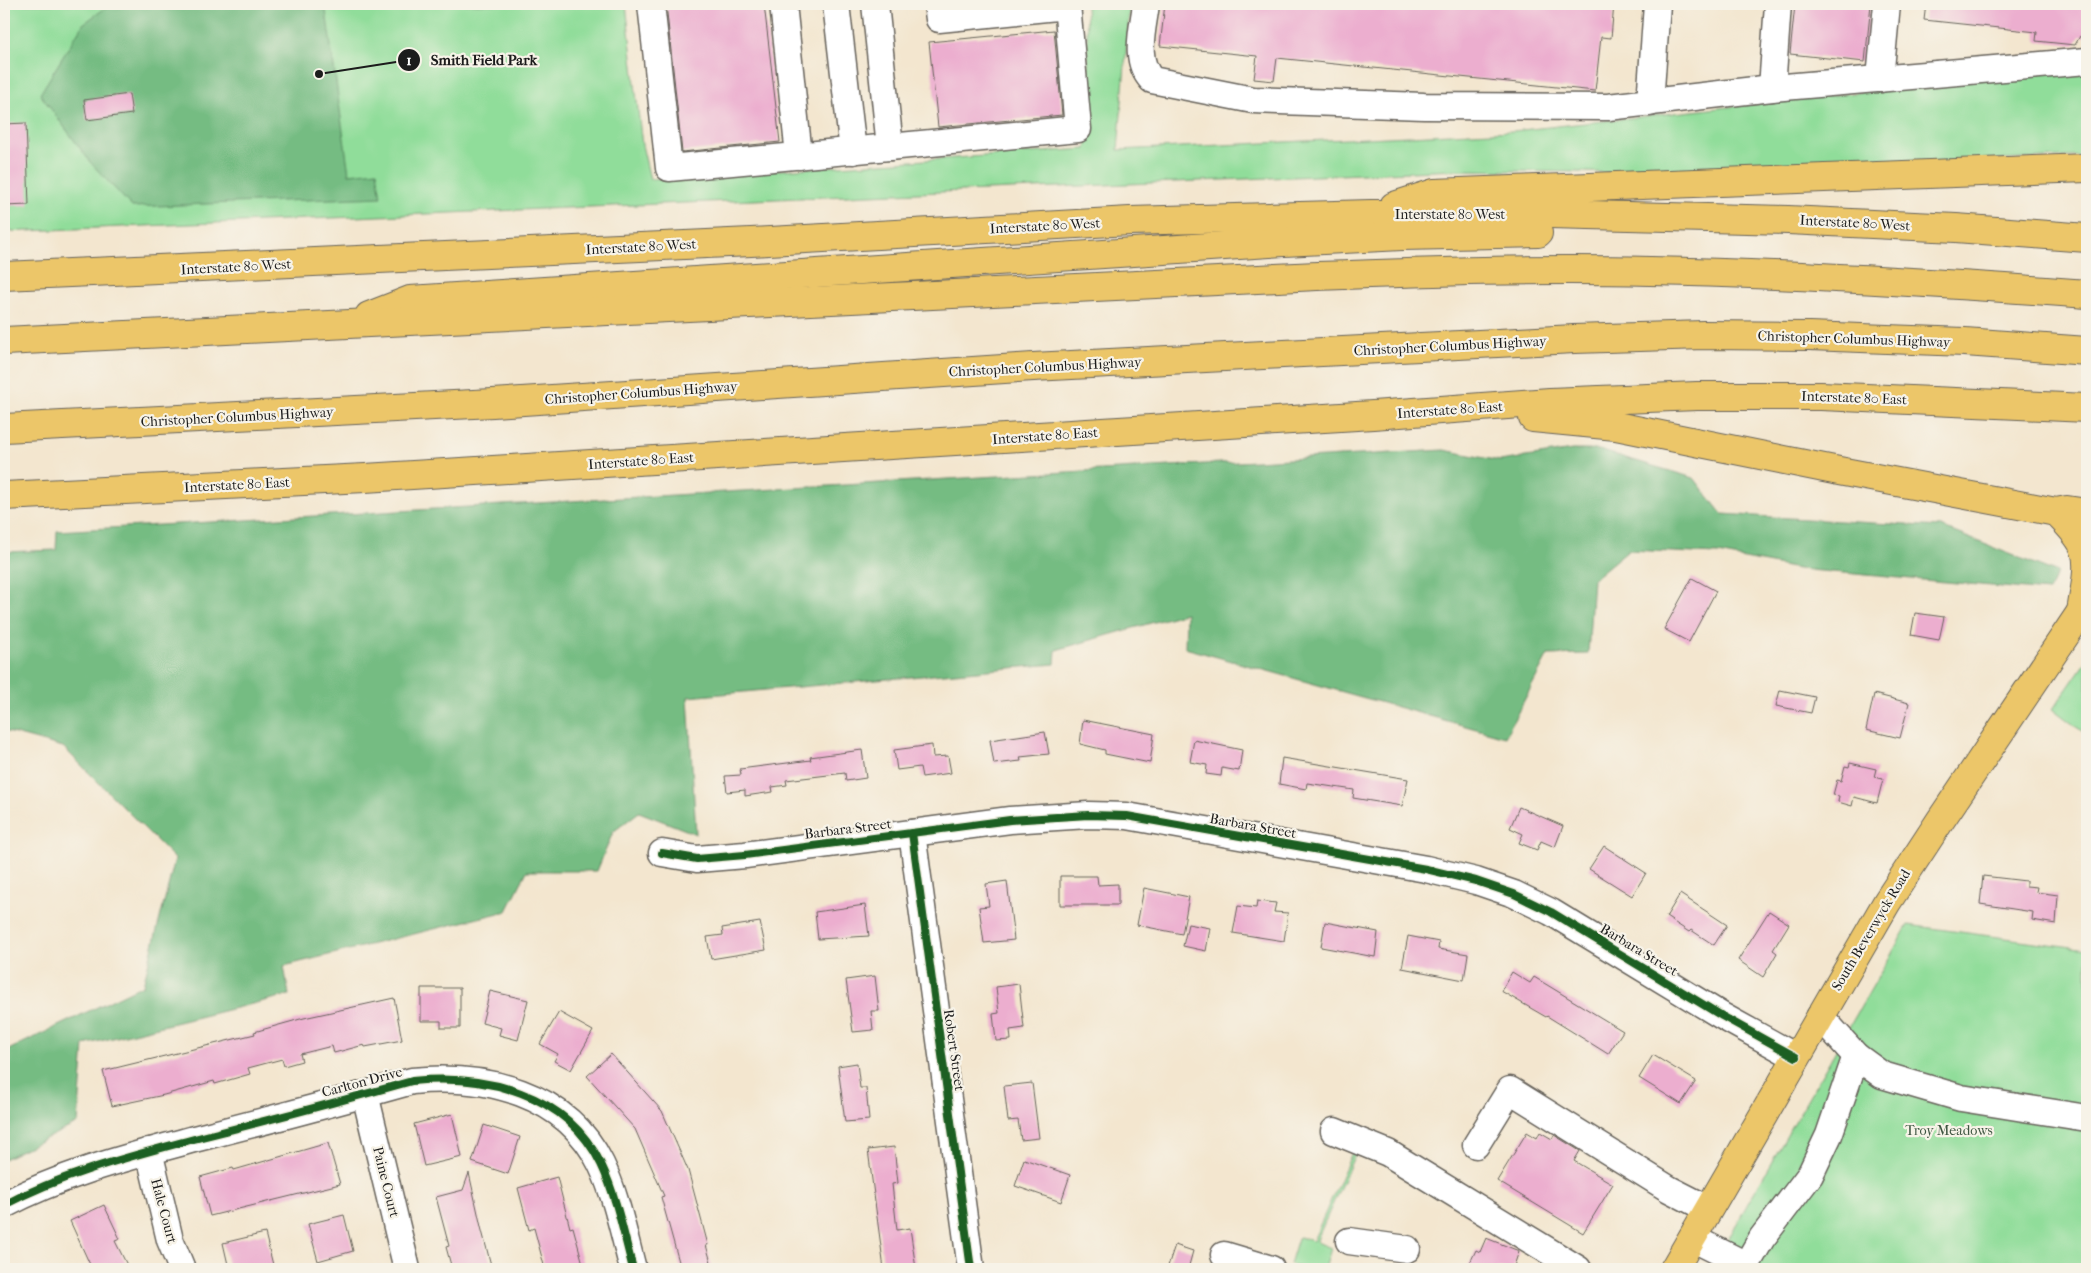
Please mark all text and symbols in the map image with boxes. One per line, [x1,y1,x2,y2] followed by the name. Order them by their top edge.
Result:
[396,45,548,75] callout: Smith Field Park
[406,51,412,69] text: 1
[431,51,539,69] text: Smith Field Park
[1395,206,1505,223] street label: Interstate 80 West
[1799,212,1911,234] street label: Interstate 80 West
[989,215,1101,237] street label: Interstate 80 West
[585,236,697,258] street label: Interstate 80 West
[180,256,292,278] street label: Interstate 80 West
[1757,327,1951,351] street label: Christopher Columbus Highway
[1353,332,1547,360] street label: Christopher Columbus Highway
[948,353,1142,381] street label: Christopher Columbus Highway
[544,378,738,408] street label: Christopher Columbus Highway
[1801,388,1907,408] street label: Interstate 80 East
[1397,398,1503,422] street label: Interstate 80 East
[140,403,334,431] street label: Christopher Columbus Highway
[992,424,1098,448] street label: Interstate 80 East
[588,449,694,473] street label: Interstate 80 East
[184,474,290,496] street label: Interstate 80 East
[1208,810,1298,842] street label: Barbara Street
[803,815,893,843] street label: Barbara Street
[1828,866,1914,994] street label: South Beverwyck Road
[1597,920,1681,980] street label: Barbara Street
[940,1008,968,1092] street label: Robert Street
[320,1063,404,1101] street label: Carlton Drive
[1905,1122,1993,1139] park label: Troy Meadows
[369,1145,403,1219] street label: Paine Court
[147,1177,181,1245] street label: Hale Court

